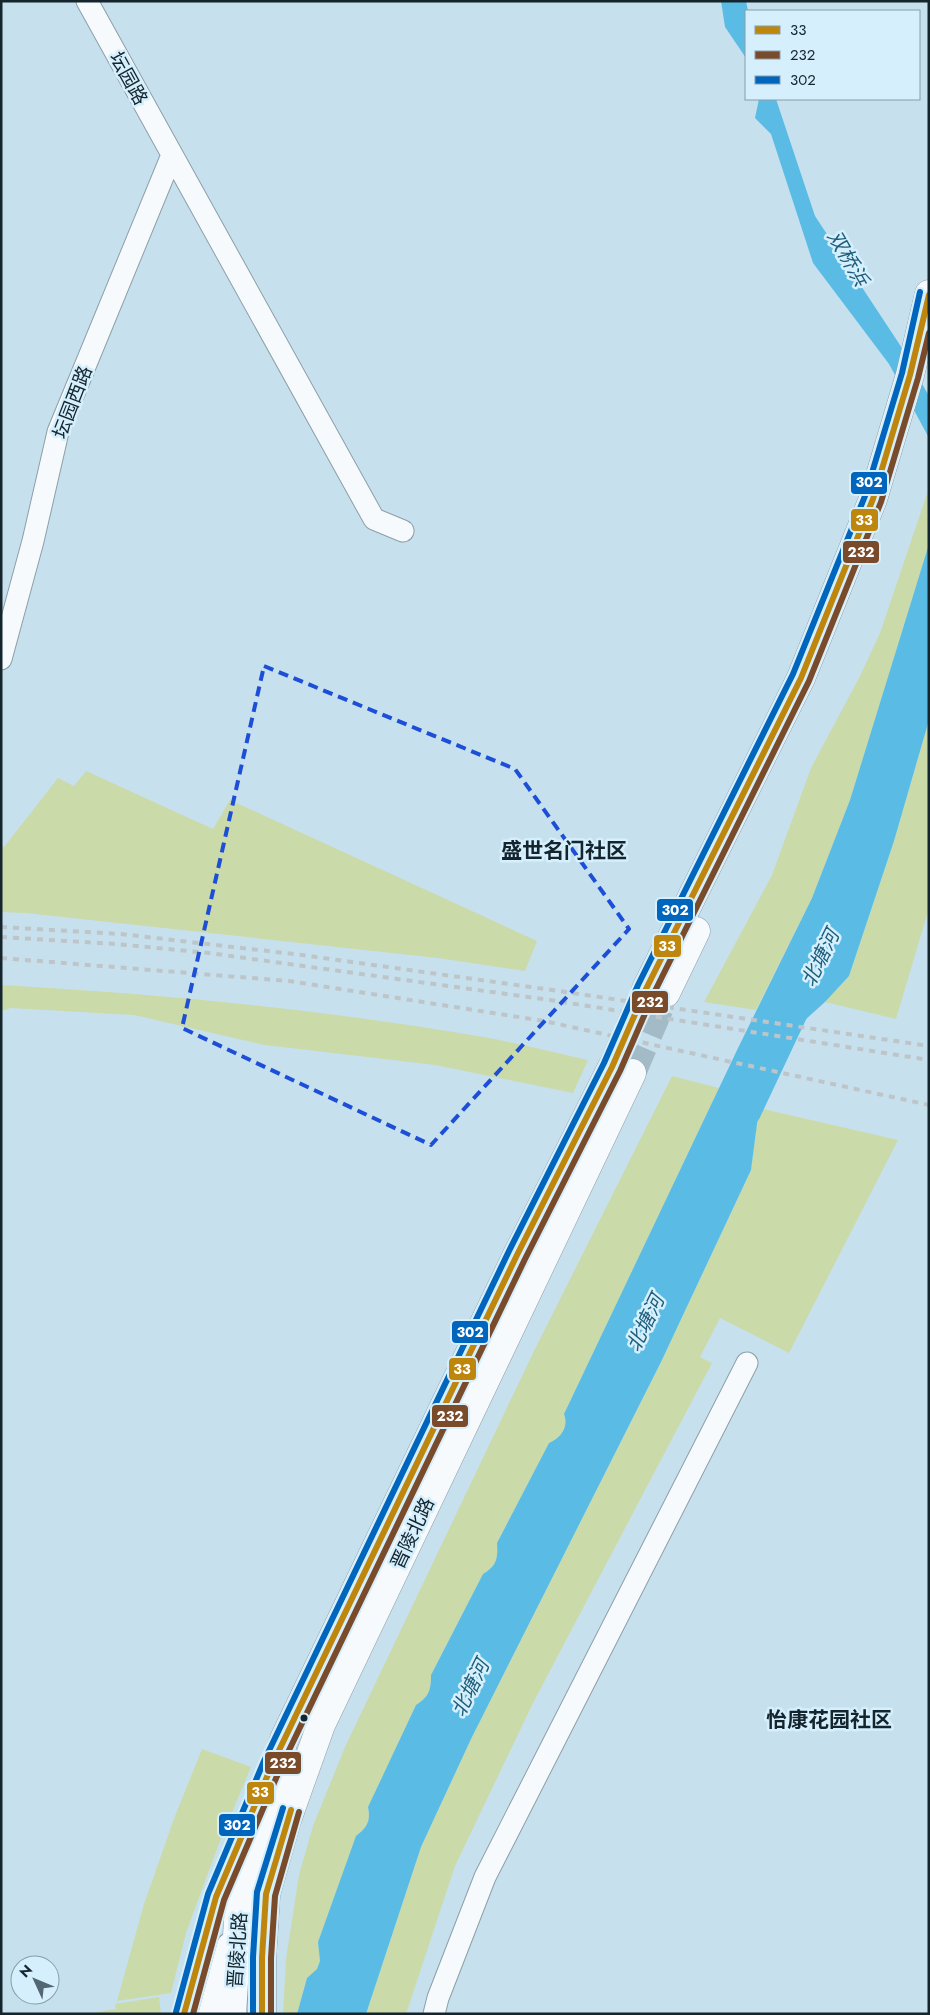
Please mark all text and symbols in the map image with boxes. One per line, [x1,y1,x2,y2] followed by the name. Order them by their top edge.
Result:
[745,10,920,100] legend
[790,19,806,41] text: 33
[790,44,815,66] text: 232
[103,47,154,110] street label: 坛园路
[790,69,816,91] text: 302
[820,225,876,293] water label: 双桥浜
[46,362,99,443] street label: 坛园西路
[850,471,888,495] line badge: 302
[855,472,883,492] text: 302
[850,508,879,532] line badge: 33
[855,510,873,530] text: 33
[842,540,880,564] line badge: 232
[847,542,875,562] text: 232
[501,836,627,866] district label: 盛世名门社区
[656,898,694,922] line badge: 302
[661,900,689,920] text: 302
[794,921,848,992] water label: 北塘河
[653,934,682,958] line badge: 33
[658,936,676,956] text: 33
[631,990,669,1014] line badge: 232
[636,992,664,1012] text: 232
[619,1286,673,1357] water label: 北塘河
[451,1320,489,1344] line badge: 302
[456,1322,484,1342] text: 302
[448,1357,477,1381] line badge: 33
[453,1359,471,1379] text: 33
[431,1404,469,1428] line badge: 232
[436,1406,464,1426] text: 232
[384,1493,441,1573] street label: 晋陵北路
[444,1651,498,1722] water label: 北塘河
[766,1705,892,1735] district label: 怡康花园社区
[299,1713,309,1723] unlabelled marker
[264,1751,302,1775] line badge: 232
[269,1753,297,1773] text: 232
[246,1781,275,1805] line badge: 33
[251,1782,269,1802] text: 33
[218,1813,256,1837] line badge: 302
[223,1815,251,1835] text: 302
[221,1911,254,1989] street label: 晋陵北路
[10,1955,60,2005] north arrow
[15,1960,37,1982] text: N

